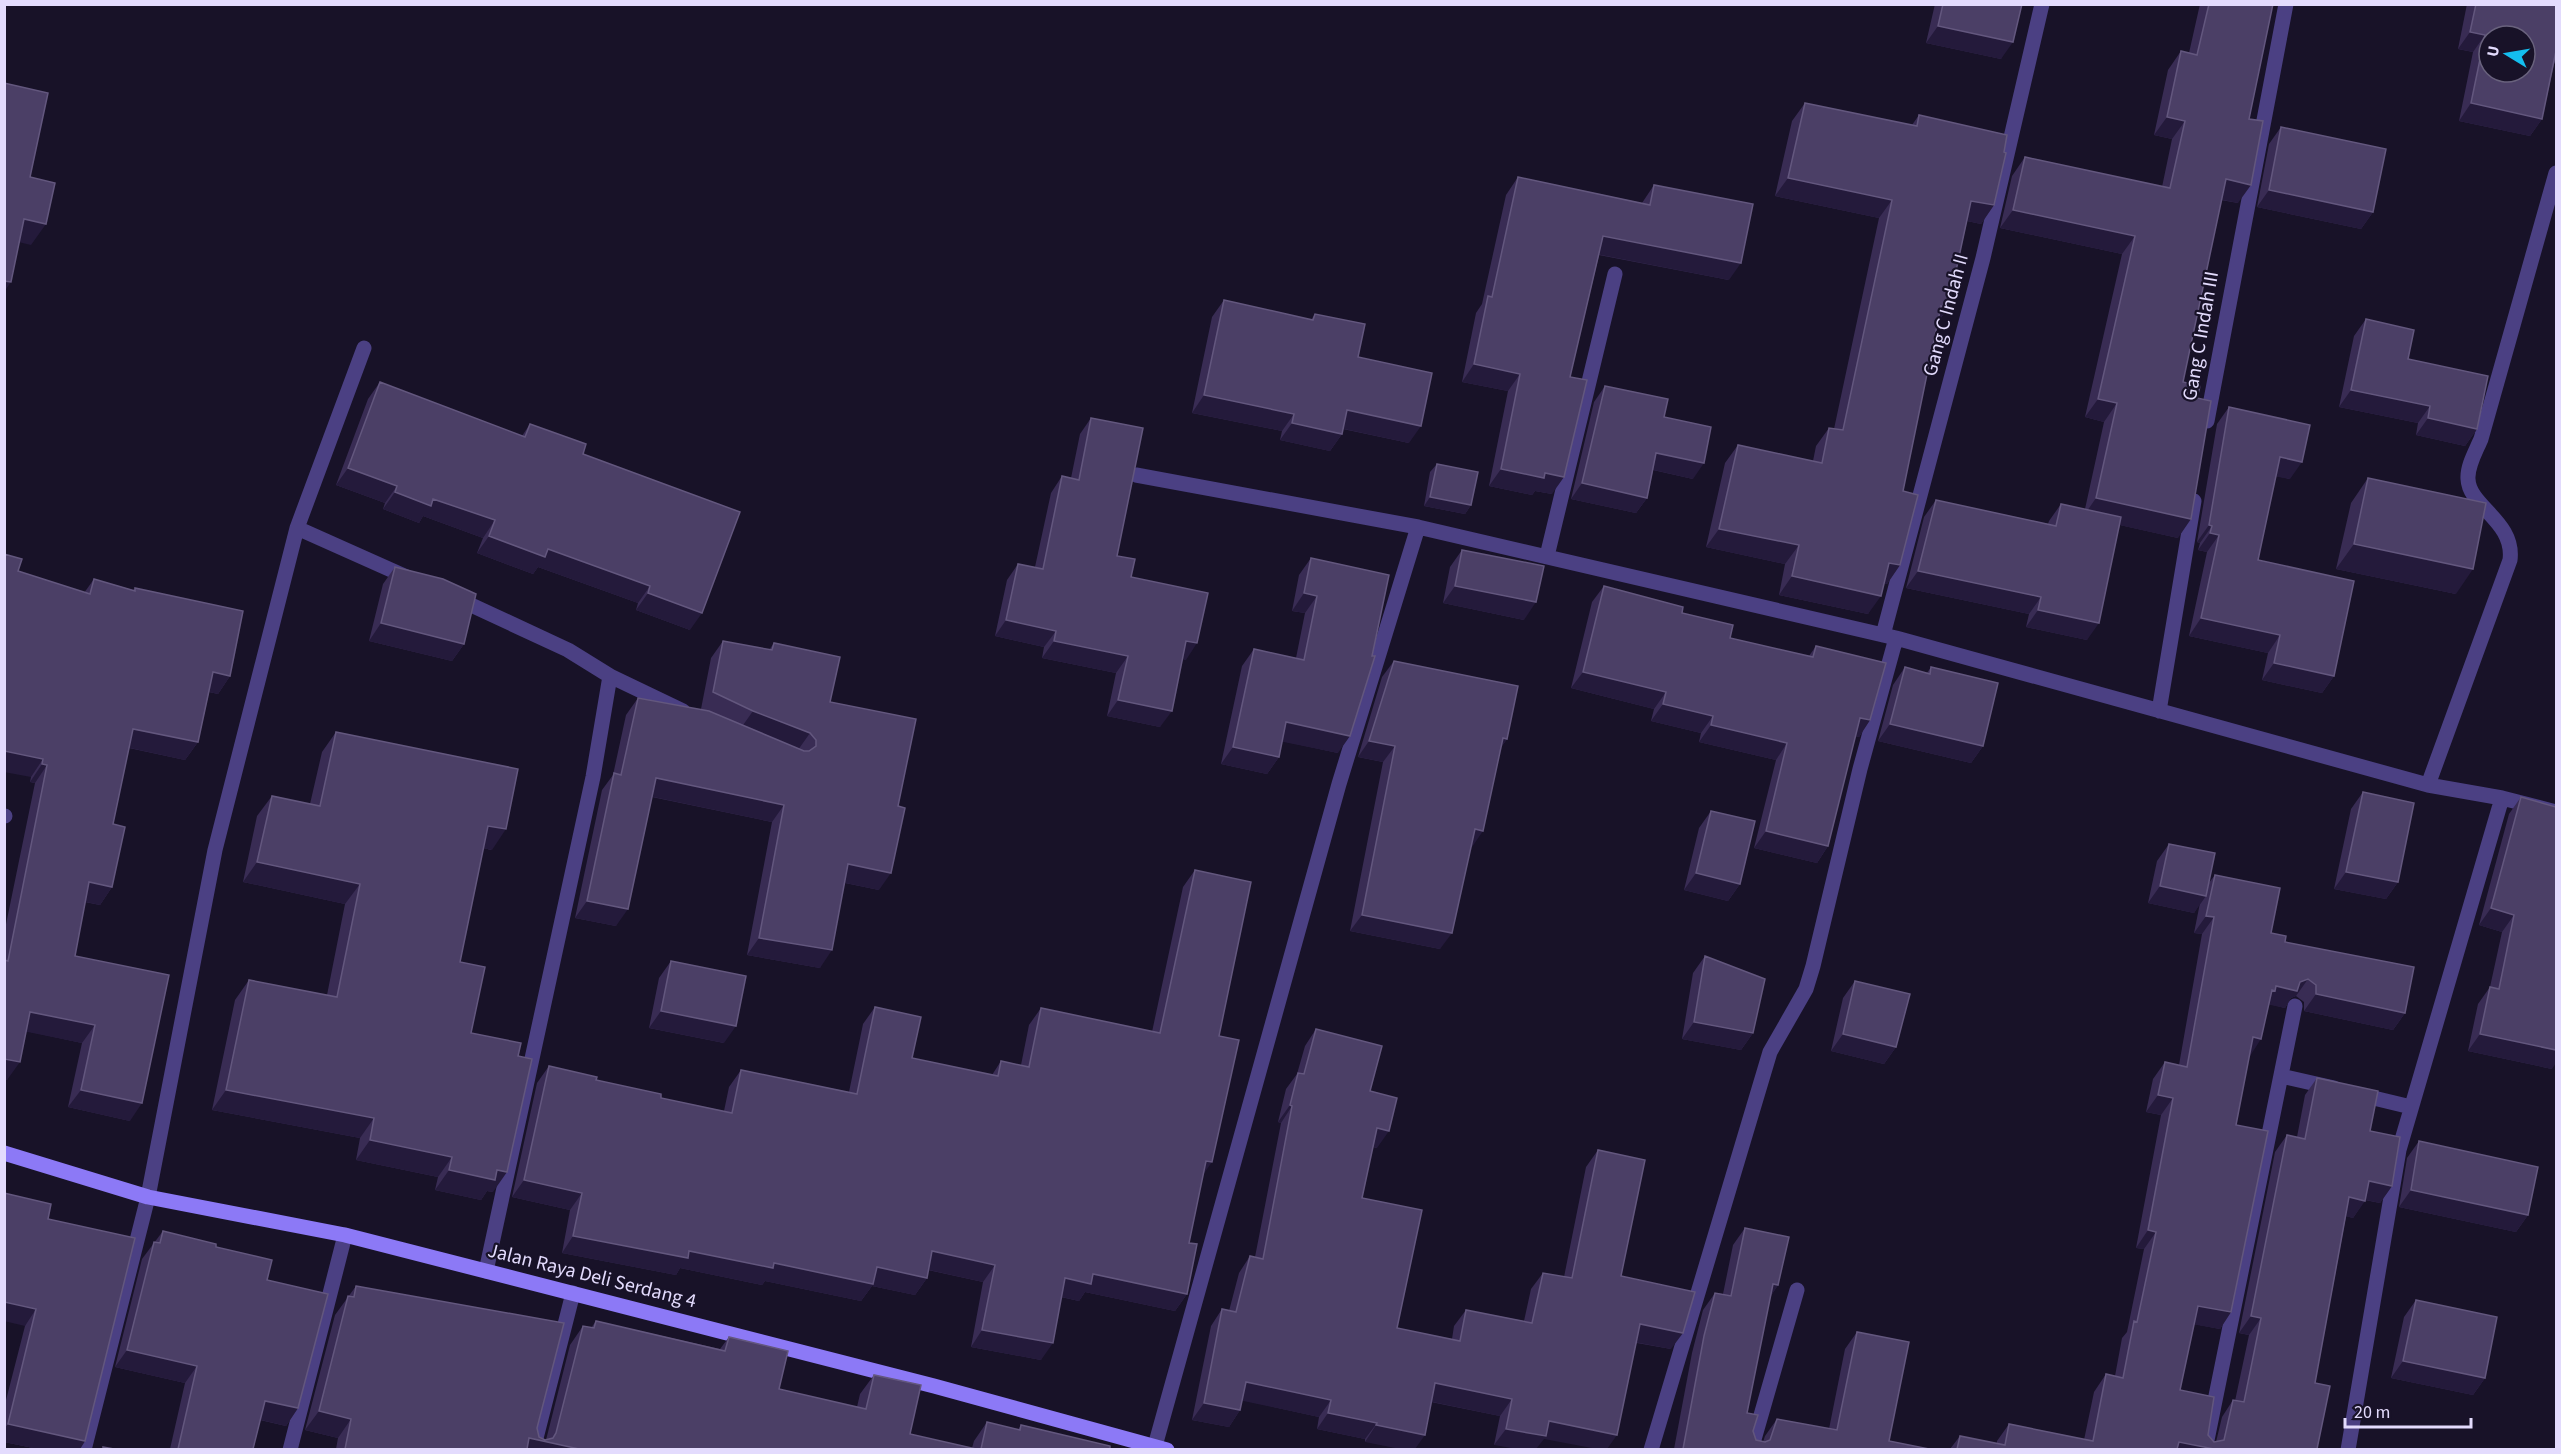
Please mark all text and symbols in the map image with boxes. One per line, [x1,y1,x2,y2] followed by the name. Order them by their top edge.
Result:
[2477,24,2537,84] north arrow
[2481,44,2505,59] text: U
[1916,251,1976,379] street label: Gang C Indah II
[2176,269,2226,403] street label: Gang C Indah III
[485,1237,699,1315] street label: Jalan Raya Deli Serdang 4
[2345,1391,2471,1429] scale bar
[2354,1400,2390,1425] text: 20 m

